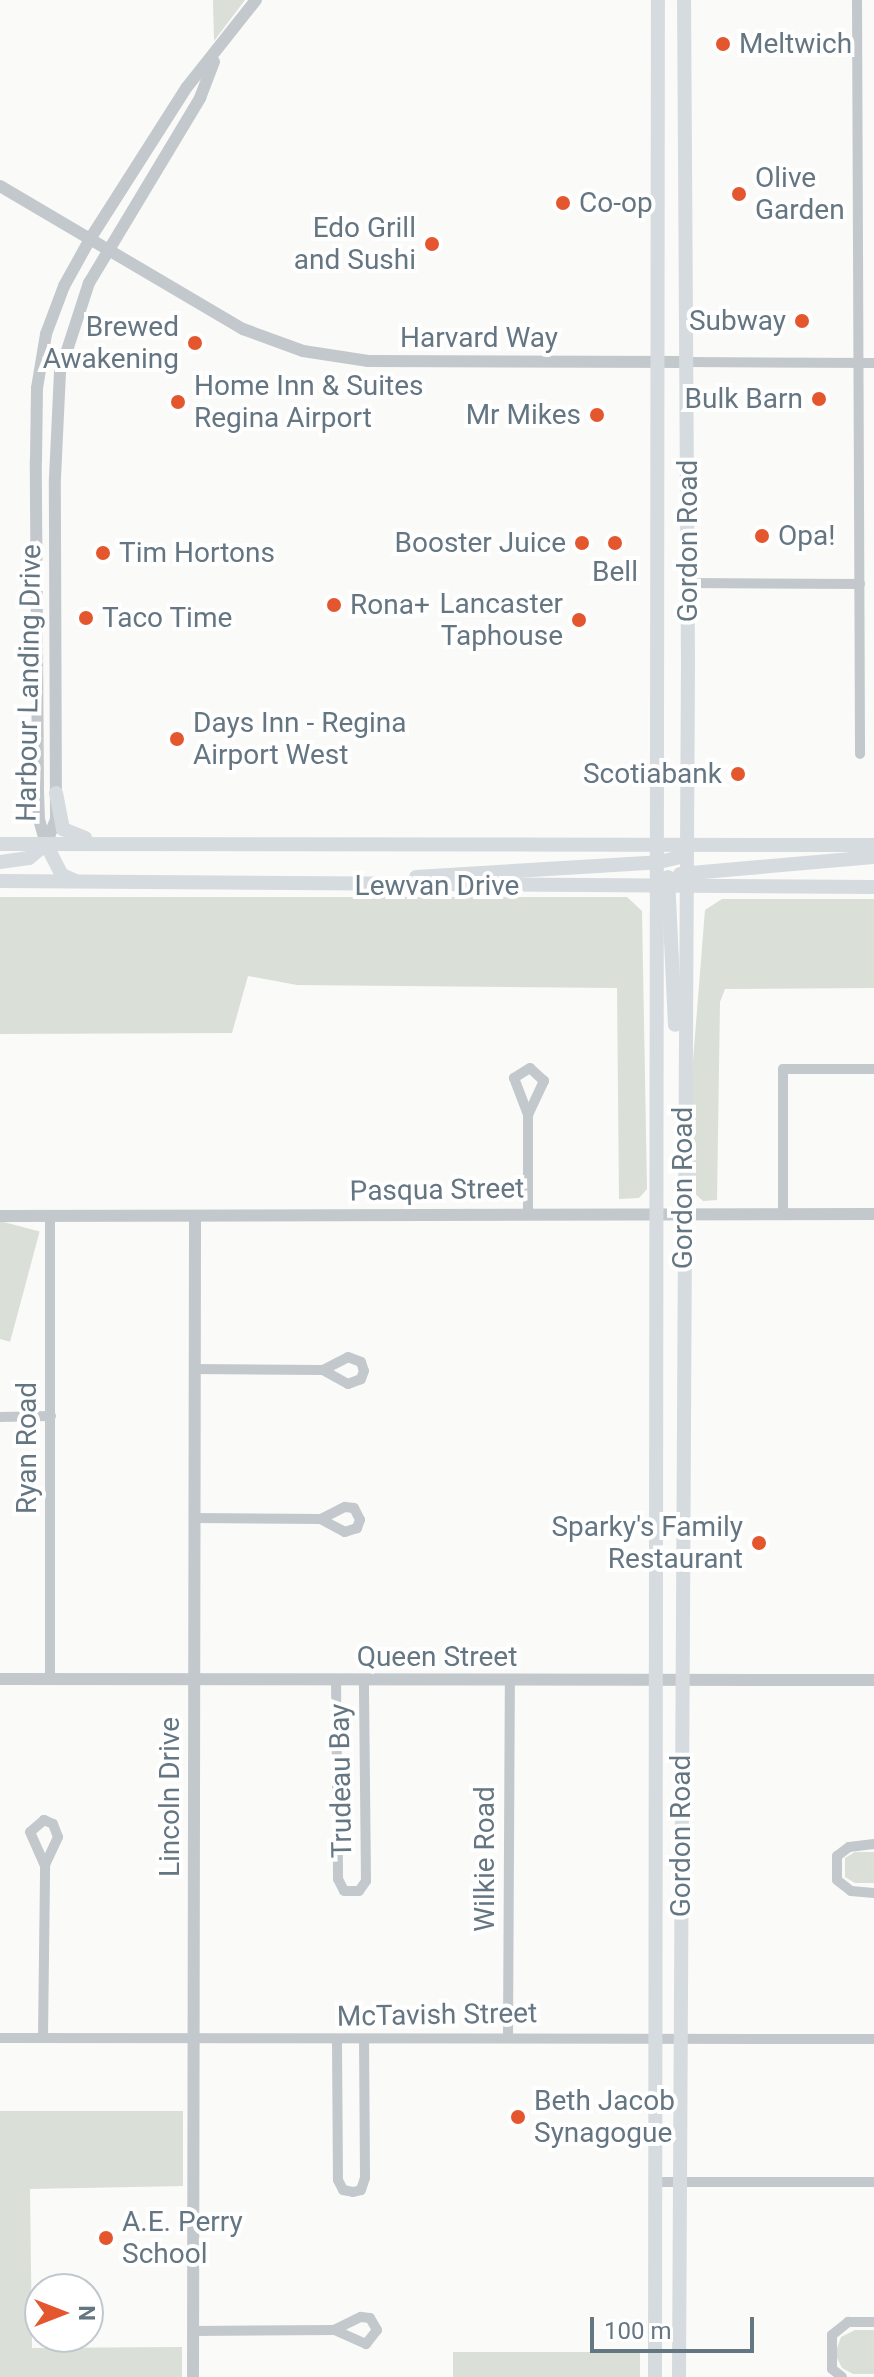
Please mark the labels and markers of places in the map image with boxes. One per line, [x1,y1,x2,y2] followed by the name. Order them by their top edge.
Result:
[739,27,852,61] place label: Meltwich
[714,35,732,53] marker: Meltwich
[755,161,845,227] place label: Olive Garden
[730,185,748,203] marker: Olive Garden
[579,186,653,220] place label: Co-op
[554,194,572,212] marker: Co-op
[294,211,416,277] place label: Edo Grill and Sushi
[423,235,441,253] marker: Edo Grill and Sushi
[689,304,786,338] place label: Subway
[43,310,179,376] place label: Brewed Awakening
[793,312,811,330] marker: Subway
[186,334,204,352] marker: Brewed Awakening
[194,369,423,435] place label: Home Inn & Suites Regina Airport
[685,382,803,416] place label: Bulk Barn
[810,390,828,408] marker: Bulk Barn
[169,393,187,411] marker: Home Inn & Suites Regina Airport
[466,398,581,432] place label: Mr Mikes
[588,406,606,424] marker: Mr Mikes
[778,519,835,553] place label: Opa!
[395,526,566,560] place label: Booster Juice
[753,527,771,545] marker: Opa!
[573,534,591,552] marker: Booster Juice
[606,534,624,552] marker: Bell
[119,536,275,570] place label: Tim Hortons
[94,544,112,562] marker: Tim Hortons
[592,555,638,589] place label: Bell
[439,587,563,653] place label: Lancaster Taphouse
[350,588,430,622] place label: Rona+
[325,596,343,614] marker: Rona+
[102,601,233,635] place label: Taco Time
[77,609,95,627] marker: Taco Time
[570,611,588,629] marker: Lancaster Taphouse
[193,706,407,772] place label: Days Inn - Regina Airport West
[168,730,186,748] marker: Days Inn - Regina Airport West
[583,757,722,791] place label: Scotiabank
[729,765,747,783] marker: Scotiabank
[551,1510,743,1576] place label: Sparky's Family Restaurant
[750,1534,768,1552] marker: Sparky's Family Restaurant
[534,2084,675,2150] place label: Beth Jacob Synagogue
[509,2108,527,2126] marker: Beth Jacob Synagogue
[122,2205,243,2271] place label: A.E. Perry School
[97,2229,115,2247] marker: A.E. Perry School

